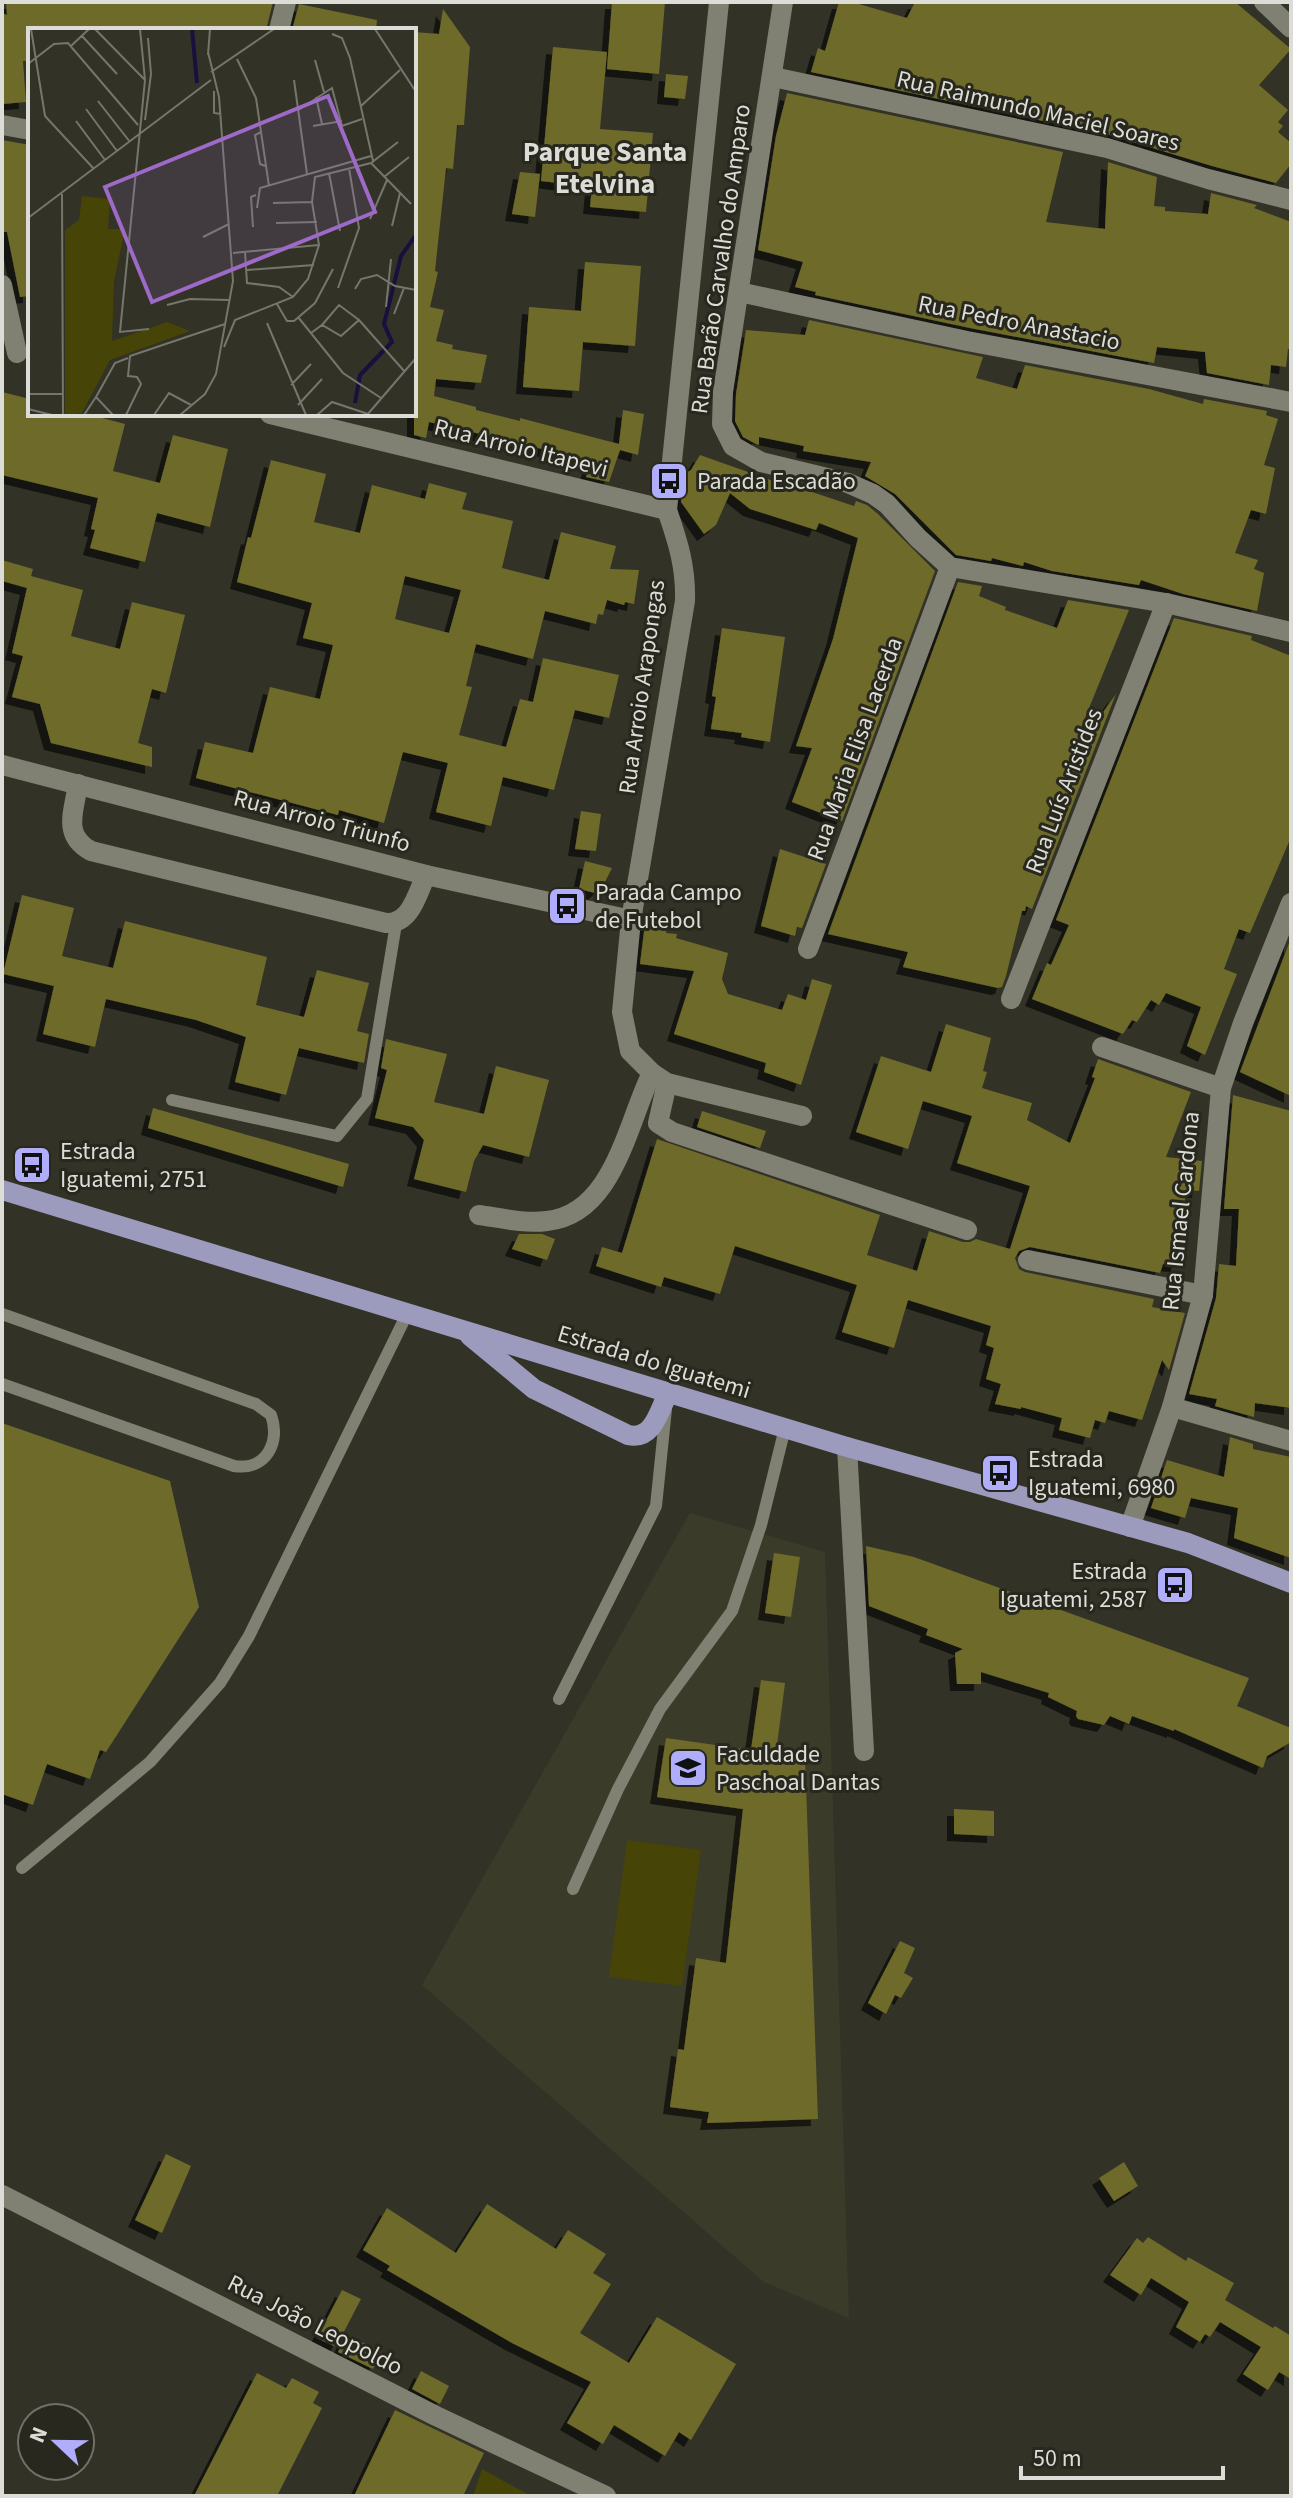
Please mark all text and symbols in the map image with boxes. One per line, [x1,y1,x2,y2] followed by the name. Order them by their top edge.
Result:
[28,28,416,416] inset map
[893,61,1183,161] street label: Rua Raimundo Maciel Soares
[682,102,760,416] street label: Rua Barão Carvalho do Amparo
[523,132,687,204] district label: Parque Santa Etelvina
[915,286,1123,360] street label: Rua Pedro Anastacio
[430,409,612,487] street label: Rua Arroio Itapevi
[648,460,690,502] bus stop icon: Parada Escadão
[697,464,856,499] place label: Parada Escadão
[610,578,674,796] street label: Rua Arroio Arapongas
[798,632,912,866] street label: Rua Maria Elisa Lacerda
[1016,703,1112,879] street label: Rua Luís Aristides
[230,781,414,861] street label: Rua Arroio Triunfo
[595,875,742,938] place label: Parada Campo de Futebol
[546,885,588,927] bus stop icon: Parada Campo de Futebol
[1153,1110,1209,1312] street label: Rua Ismael Cardona
[60,1134,207,1197] place label: Estrada Iguatemi, 2751
[11,1144,53,1186] bus stop icon: Estrada Iguatemi, 2751
[553,1316,755,1408] street label: Estrada do Iguatemi
[1028,1442,1175,1505] place label: Estrada Iguatemi, 6980
[979,1452,1021,1494] bus stop icon: Estrada Iguatemi, 6980
[1000,1554,1147,1617] place label: Estrada Iguatemi, 2587
[1154,1564,1196,1606] bus stop icon: Estrada Iguatemi, 2587
[716,1737,880,1800] place label: Faculdade Paschoal Dantas
[667,1747,709,1789] school or university icon: Faculdade Paschoal Dantas
[221,2266,409,2384] street label: Rua João Leopoldo
[16,2402,96,2482] north arrow
[21,2422,56,2448] text: N
[1021,2430,1223,2480] scale bar
[1033,2441,1082,2476] text: 50 m

